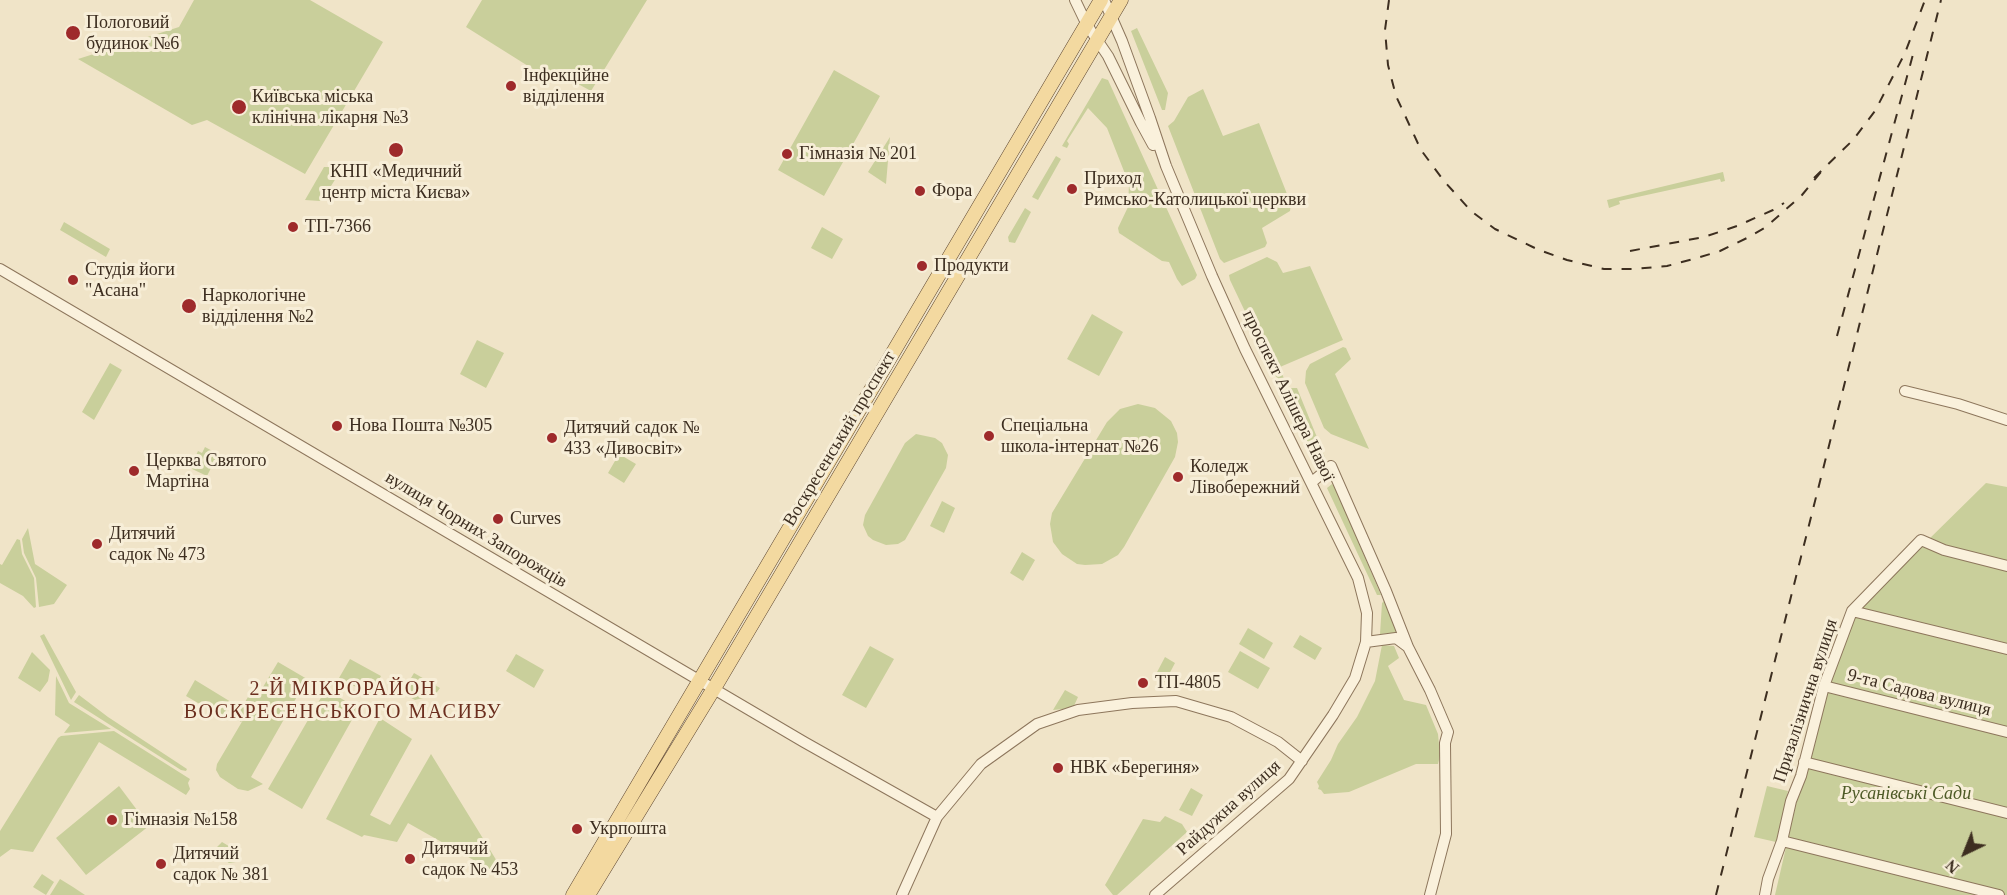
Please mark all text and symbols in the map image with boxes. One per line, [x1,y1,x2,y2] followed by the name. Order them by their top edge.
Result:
[86,12,179,54] place label: Пологовий будинок №6
[64,24,82,42] marker: Пологовий будинок №6
[523,65,609,107] place label: Інфекційне відділення
[504,79,518,93] marker: Інфекційне відділення
[252,86,409,128] place label: Київська міська клінічна лікарня №3
[230,98,248,116] marker: Київська міська клінічна лікарня №3
[387,141,405,159] marker: КНП «Медичний центр міста Києва»
[799,143,917,165] place label: Гімназія № 201
[780,147,794,161] marker: Гімназія № 201
[322,161,470,204] place label: КНП «Медичний центр міста Києва»
[1084,168,1306,210] place label: Приход Римсько-Католицької церкви
[932,180,972,202] place label: Фора
[1065,182,1079,196] marker: Приход Римсько-Католицької церкви
[913,184,927,198] marker: Фора
[305,216,371,238] place label: ТП-7366
[286,220,300,234] marker: ТП-7366
[934,255,1009,277] place label: Продукти
[85,259,175,302] place label: Студія йоги "Асана"
[915,259,929,273] marker: Продукти
[66,273,80,287] marker: Студія йоги "Асана"
[202,285,314,328] place label: Наркологічне відділення №2
[180,297,198,315] marker: Наркологічне відділення №2
[1237,307,1339,485] street label: проспект Алішера Навої
[779,348,901,530] street label: Воскресенський проспект
[349,415,492,437] place label: Нова Пошта №305
[1001,415,1159,458] place label: Спеціальна школа-інтернат №26
[564,417,699,460] place label: Дитячий садок № 433 «Дивосвіт»
[330,419,344,433] marker: Нова Пошта №305
[982,429,996,443] marker: Спеціальна школа-інтернат №26
[545,431,559,445] marker: Дитячий садок № 433 «Дивосвіт»
[146,450,267,492] place label: Церква Святого Мартіна
[1190,456,1300,498] place label: Коледж Лівобережний
[127,464,141,478] marker: Церква Святого Мартіна
[381,467,571,593] street label: вулиця Чорних Запорожців
[1171,470,1185,484] marker: Коледж Лівобережний
[510,508,561,530] place label: Curves
[491,512,505,526] marker: Curves
[109,523,205,566] place label: Дитячий садок № 473
[90,537,104,551] marker: Дитячий садок № 473
[1769,616,1843,786] street label: Призалізнична вулиця
[1845,665,1993,721] street label: 9-та Садова вулиця
[1155,672,1221,694] place label: ТП-4805
[1136,676,1150,690] marker: ТП-4805
[184,678,502,725] district label: 2-Й МІКРОРАЙОН ВОСКРЕСЕНСЬКОГО МАСИВУ
[1172,756,1286,860] street label: Райдужна вулиця
[1070,757,1200,779] place label: НВК «Берегиня»
[1051,761,1065,775] marker: НВК «Берегиня»
[1841,783,1971,805] park label: Русанівські Сади
[124,809,237,831] place label: Гімназія №158
[105,813,119,827] marker: Гімназія №158
[589,818,666,840] place label: Укрпошта
[570,822,584,836] marker: Укрпошта
[1935,823,1995,883] north arrow
[422,838,518,880] place label: Дитячий садок № 453
[173,843,269,886] place label: Дитячий садок № 381
[403,852,417,866] marker: Дитячий садок № 453
[1942,856,1962,877] text: N
[154,857,168,871] marker: Дитячий садок № 381

